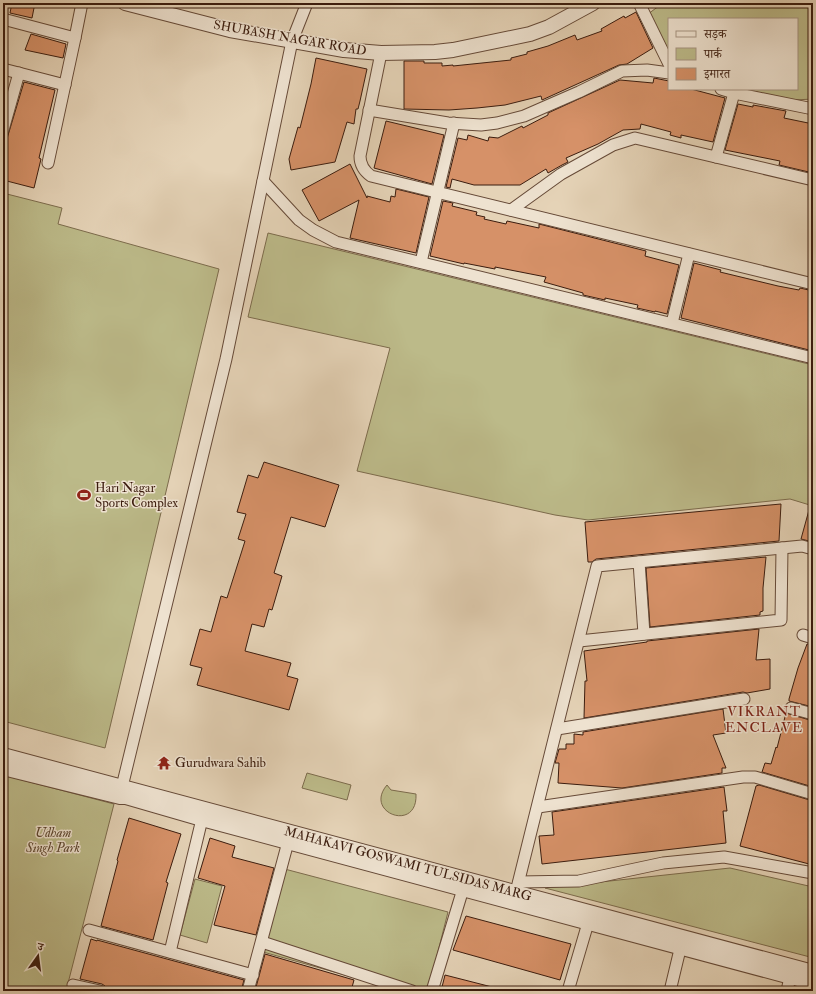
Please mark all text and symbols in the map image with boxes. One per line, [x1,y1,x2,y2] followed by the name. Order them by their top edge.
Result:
[212,17,368,59] street label: SHUBASH NAGAR ROAD
[668,18,798,90] legend
[703,27,728,42] text: सड़क
[703,47,723,62] text: पार्क
[703,67,731,82] text: इमारत
[95,480,178,512] place label: Hari Nagar Sports Complex
[76,487,92,503] sports icon: Hari Nagar Sports Complex
[725,703,803,736] district label: VIKRANT ENCLAVE
[156,755,172,771] temple icon: Gurudwara Sahib
[175,755,266,771] place label: Gurudwara Sahib
[283,823,533,905] street label: MAHAKAVI GOSWAMI TULSIDAS MARG
[25,825,80,856] park label: Udham Singh Park
[18,936,58,976] north arrow
[35,940,46,954] text: उ

